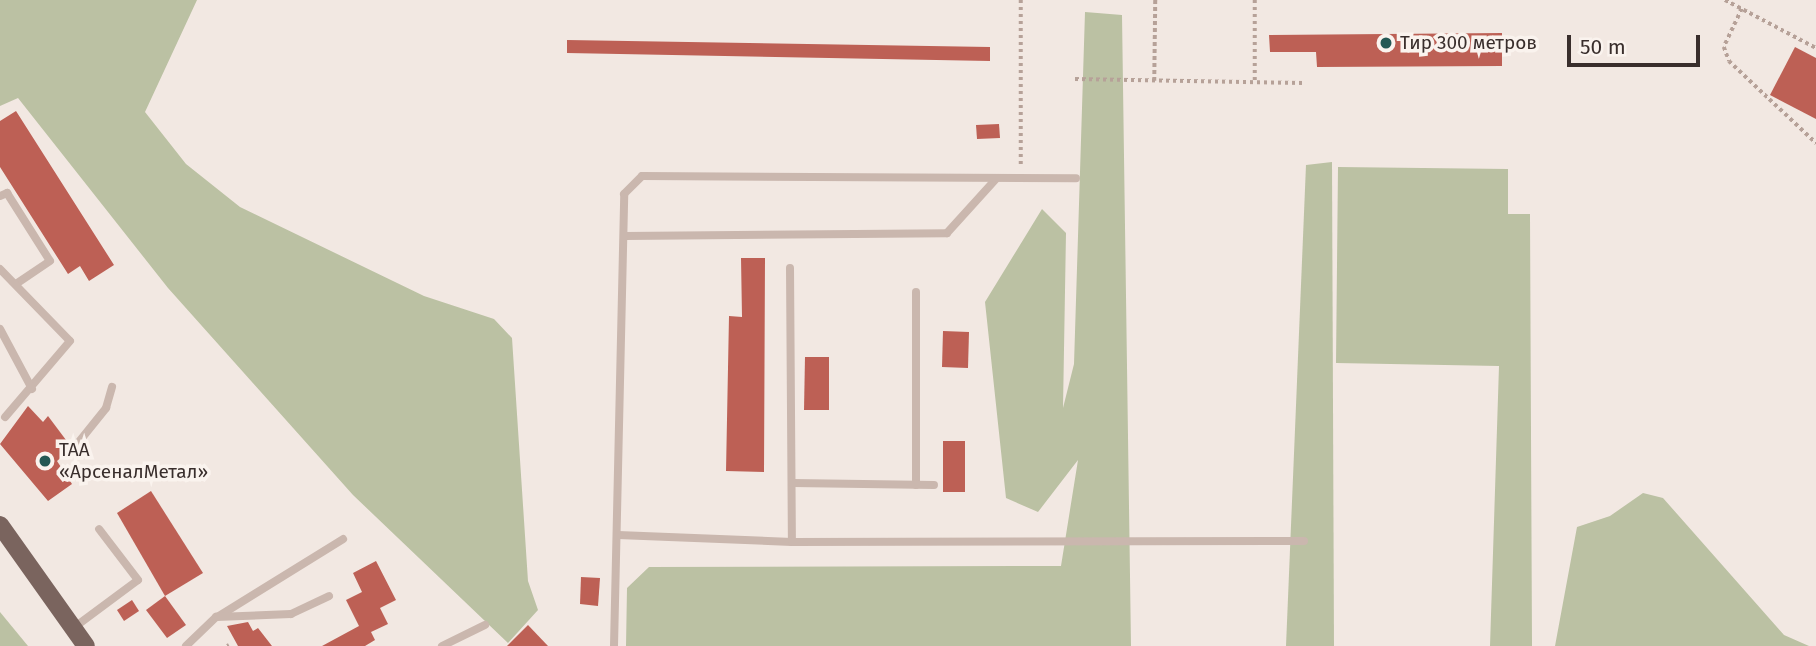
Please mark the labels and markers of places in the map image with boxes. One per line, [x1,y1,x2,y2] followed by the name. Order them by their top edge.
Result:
[1400,32,1537,54] place label: Тир 300 метров
[1378,35,1394,51] marker: Тир 300 метров
[59,439,208,483] place label: ТАА «АрсеналМетал»
[37,453,53,469] marker: ТАА «АрсеналМетал»

